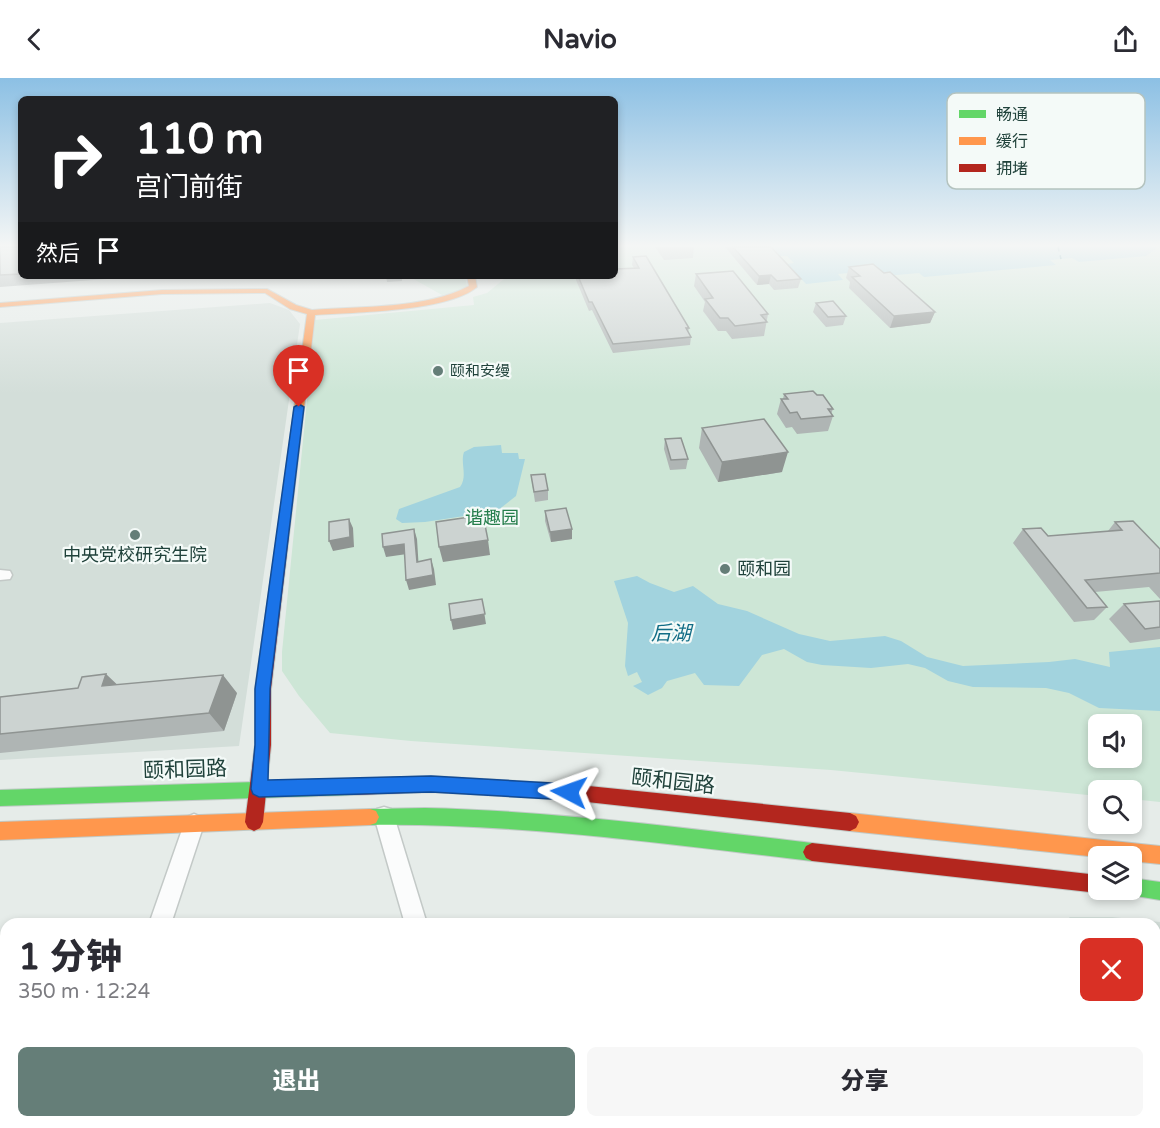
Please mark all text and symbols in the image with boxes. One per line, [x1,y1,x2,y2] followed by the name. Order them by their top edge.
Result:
[18,23,51,56] icon: back
[543,23,617,56] text: Navio
[1109,23,1142,56] icon: share
[947,93,1145,189] legend
[996,105,1028,125] text: 畅通
[135,114,264,165] text: 110 m
[36,120,114,198] icon: right
[996,132,1028,152] text: 缓行
[996,159,1028,179] text: 拥堵
[135,171,243,204] text: 宫门前街
[92,234,125,267] icon: arrive
[36,241,80,267] text: 然后
[273,345,324,407] pin
[282,354,315,387] icon: arrive
[450,362,510,380] place label: 颐和安缦
[431,364,445,378] marker: 颐和安缦
[465,507,519,529] park label: 谐趣园
[128,528,142,542] marker: 中央党校研究生院
[63,544,207,566] place label: 中央党校研究生院
[737,558,791,580] place label: 颐和园
[718,562,732,576] marker: 颐和园
[651,622,694,646] water label: 后湖
[1088,714,1142,900] map controls
[1088,714,1142,768] button: sound
[143,756,227,784] street label: 颐和园路
[537,760,601,824] position arrow
[630,765,716,799] street label: 颐和园路
[1088,780,1142,834] button: search
[1088,846,1142,900] button: layers
[18,936,122,979] text: 1 分钟
[1080,938,1143,1001] button: close
[18,980,150,1004] text: 350 m · 12:24
[18,1047,575,1116] button: 退出
[587,1047,1143,1116] button: 分享

